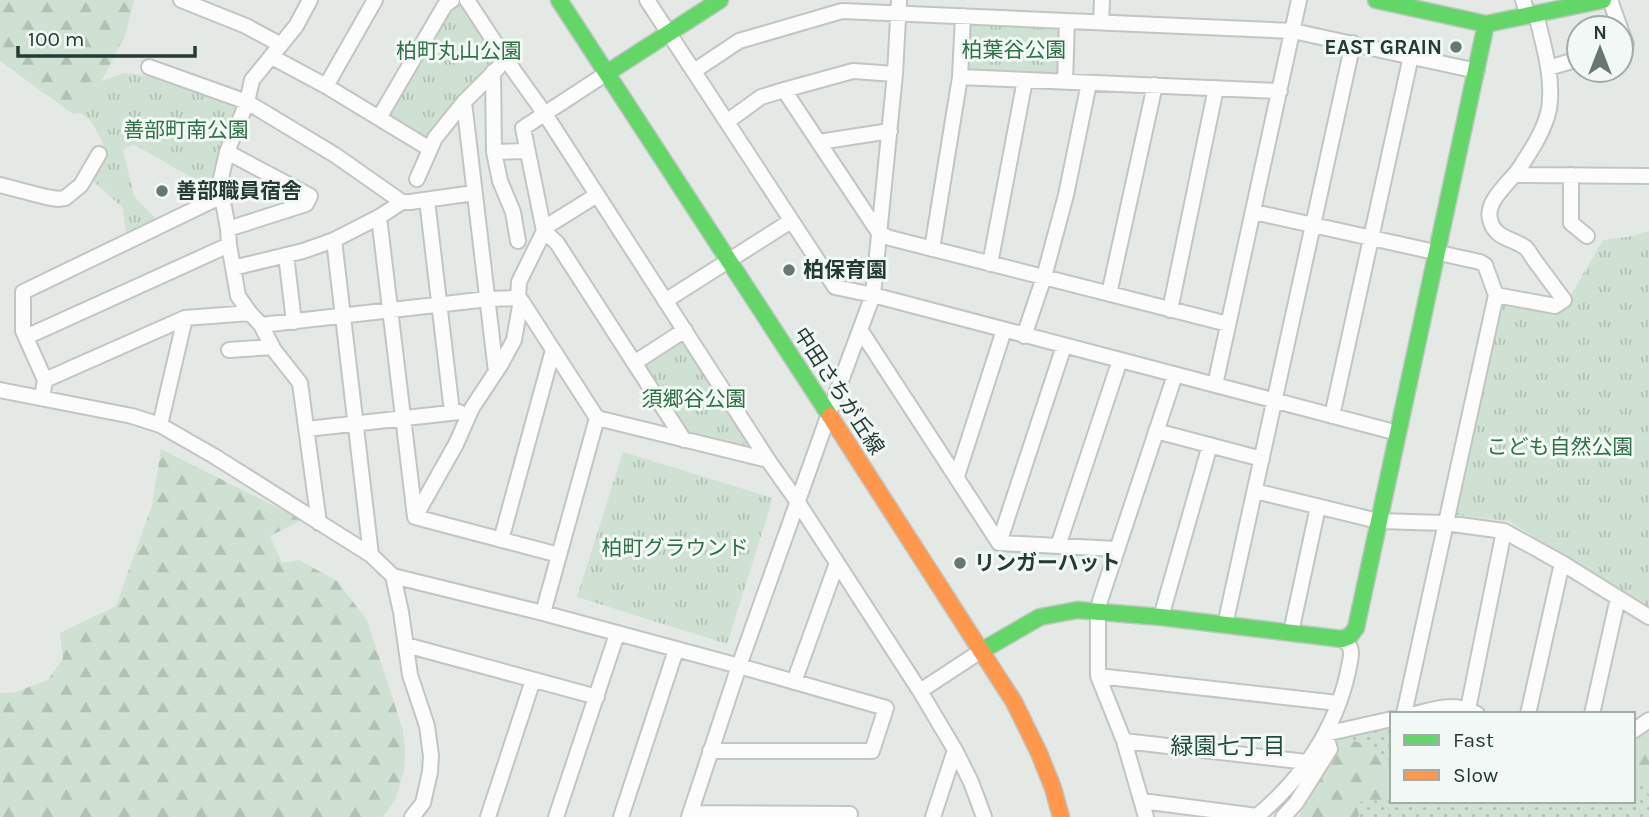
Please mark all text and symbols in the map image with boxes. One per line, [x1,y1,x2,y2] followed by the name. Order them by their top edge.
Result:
[18,14,194,58] scale bar
[1565,14,1635,84] north arrow
[1593,22,1607,44] text: N
[28,27,85,51] text: 100 m
[1324,35,1442,59] place label: EAST GRAIN
[962,38,1067,62] park label: 柏葉谷公園
[396,39,522,63] park label: 柏町丸山公園
[1448,39,1464,55] marker: EAST GRAIN
[123,118,249,142] park label: 善部町南公園
[176,179,302,203] place label: 善部職員宿舎
[154,183,170,199] marker: 善部職員宿舎
[803,258,887,282] place label: 柏保育園
[781,262,797,278] marker: 柏保育園
[789,323,889,459] street label: 中田さちが丘線
[642,387,747,411] park label: 須郷谷公園
[1487,435,1634,459] park label: こども自然公園
[602,536,749,560] park label: 柏町グラウンド
[974,551,1121,575] place label: リンガーハット
[952,555,968,571] marker: リンガーハット
[1390,712,1635,803] legend
[1453,728,1494,752] text: Fast
[1171,733,1286,760] district label: 緑園七丁目
[1453,763,1498,787] text: Slow

